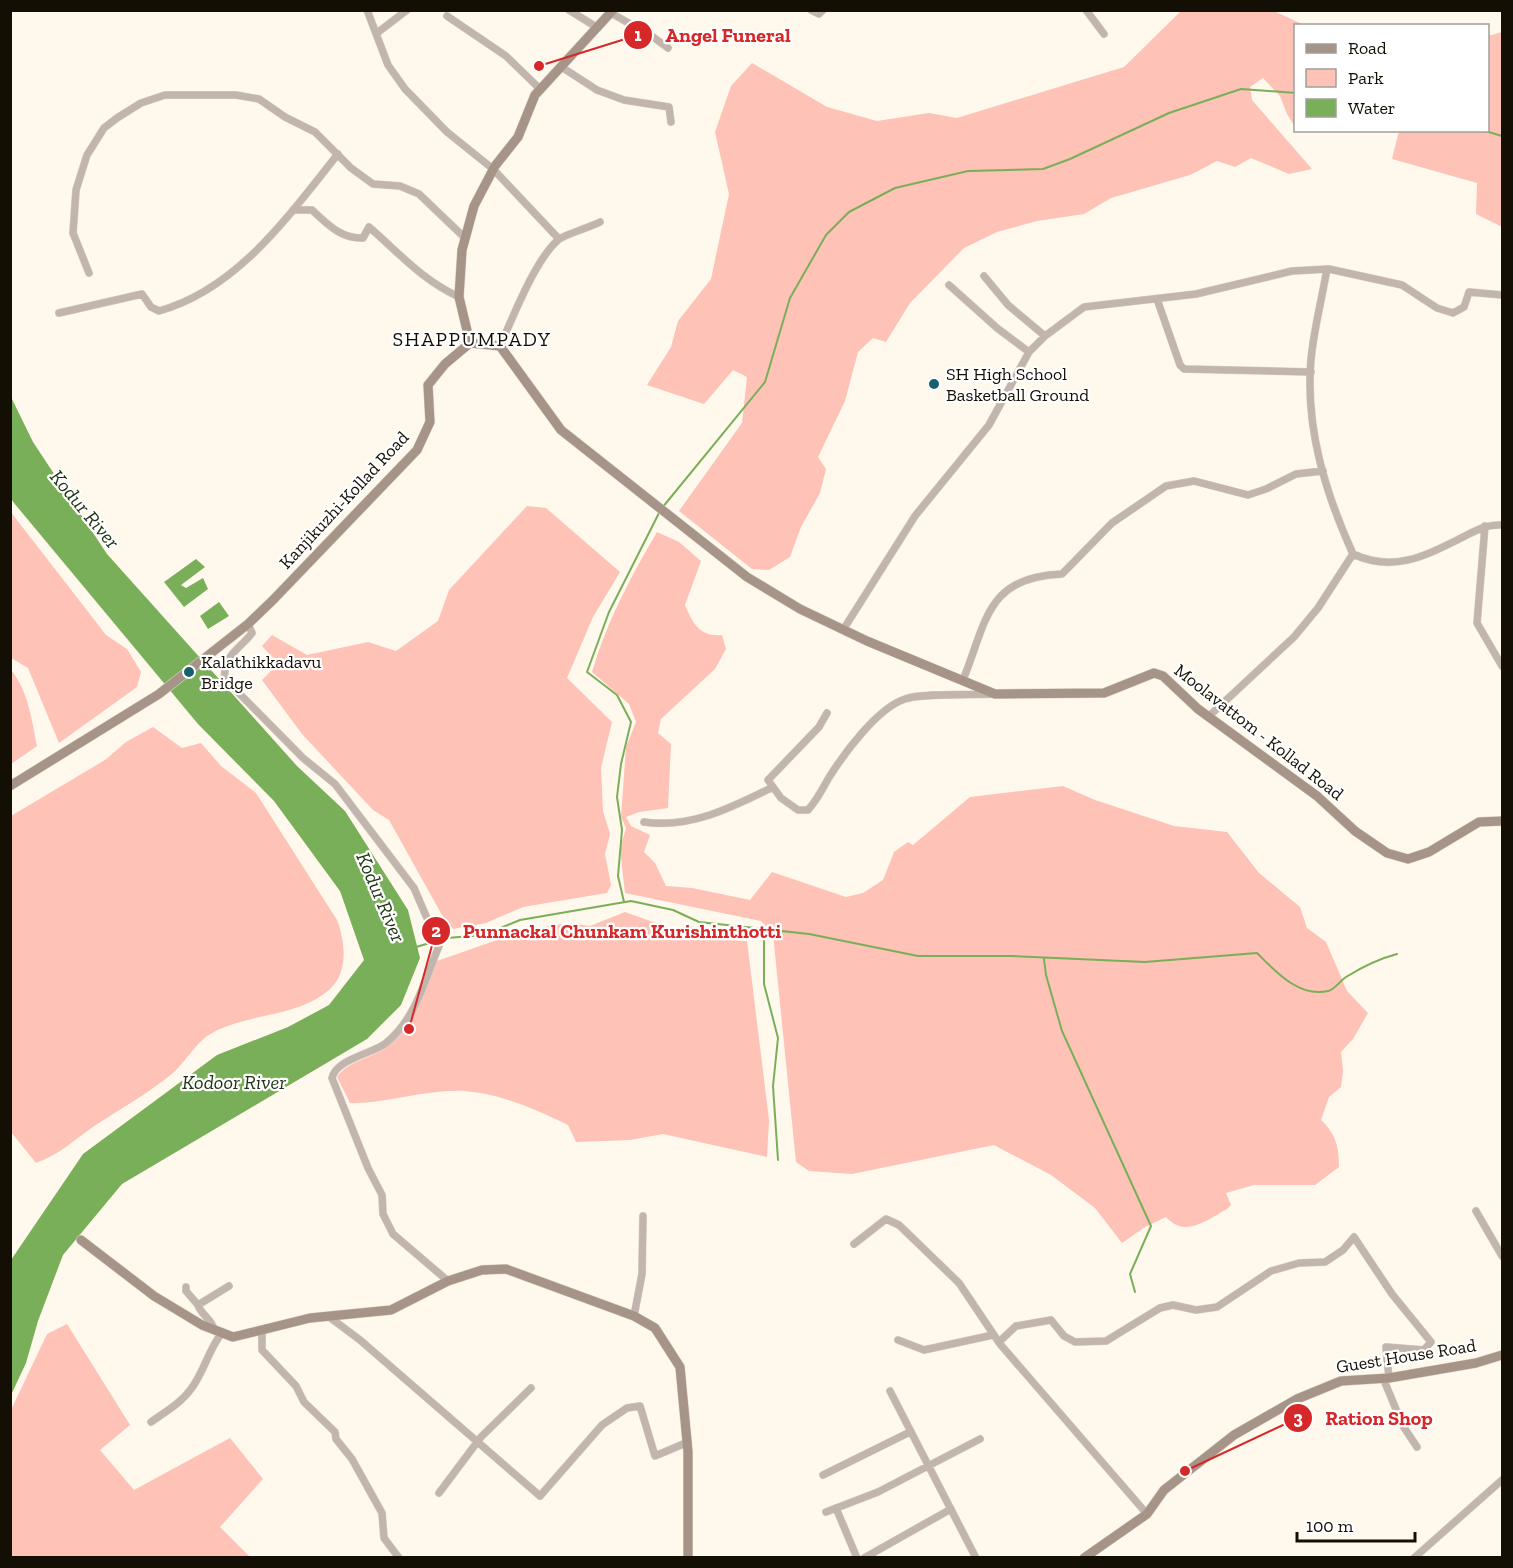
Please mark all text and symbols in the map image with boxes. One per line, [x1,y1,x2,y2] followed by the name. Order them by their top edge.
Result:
[623,16,803,54] callout: Angel Funeral
[665,23,791,47] text: Angel Funeral
[634,24,642,46] text: 1
[1294,24,1489,132] legend
[1348,37,1387,59] text: Road
[1348,67,1384,89] text: Park
[1348,97,1395,119] text: Water
[392,327,552,351] district label: SHAPPUMPADY
[946,363,1089,406] place label: SH High School Basketball Ground
[927,377,941,391] marker: SH High School Basketball Ground
[275,427,413,573] street label: Kanjikuzhi-Kollad Road
[45,465,125,553] water label: Kodur River
[201,651,321,694] place label: Kalathikkadavu Bridge
[1170,659,1348,805] street label: Moolavattom - Kollad Road
[182,665,196,679] marker: Kalathikkadavu Bridge
[351,848,411,946] water label: Kodur River
[421,912,793,950] callout: Punnackal Chunkam Kurishinthotti
[463,919,781,943] text: Punnackal Chunkam Kurishinthotti
[431,920,441,942] text: 2
[182,1070,286,1094] water label: Kodoor River
[1335,1334,1478,1378] street label: Guest House Road
[1283,1399,1445,1437] callout: Ration Shop
[1325,1406,1433,1430] text: Ration Shop
[1293,1407,1303,1429] text: 3
[1297,1505,1416,1543] scale bar
[1306,1515,1354,1537] text: 100 m

